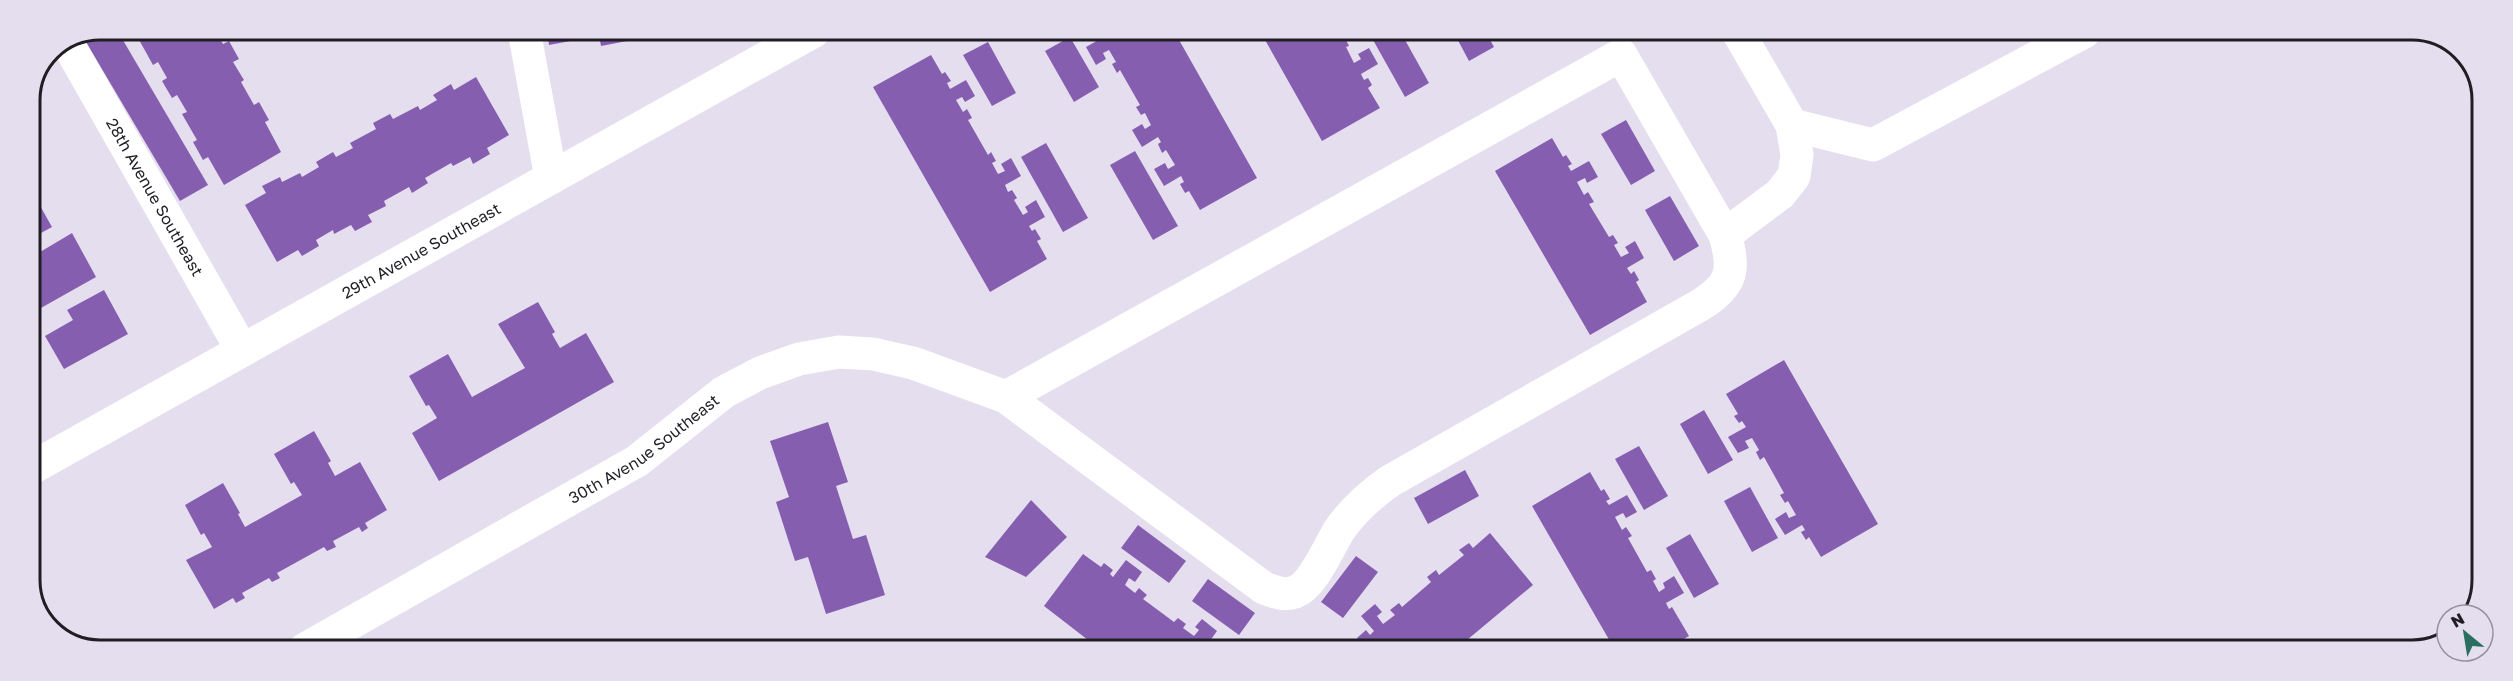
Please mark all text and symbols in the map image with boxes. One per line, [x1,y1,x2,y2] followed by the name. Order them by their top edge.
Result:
[102,114,208,280] street label: 28th Avenue Southeast
[338,198,504,303] street label: 29th Avenue Southeast
[565,390,723,508] street label: 30th Avenue Southeast
[2435,603,2495,663] north arrow
[2447,608,2468,632] text: N

